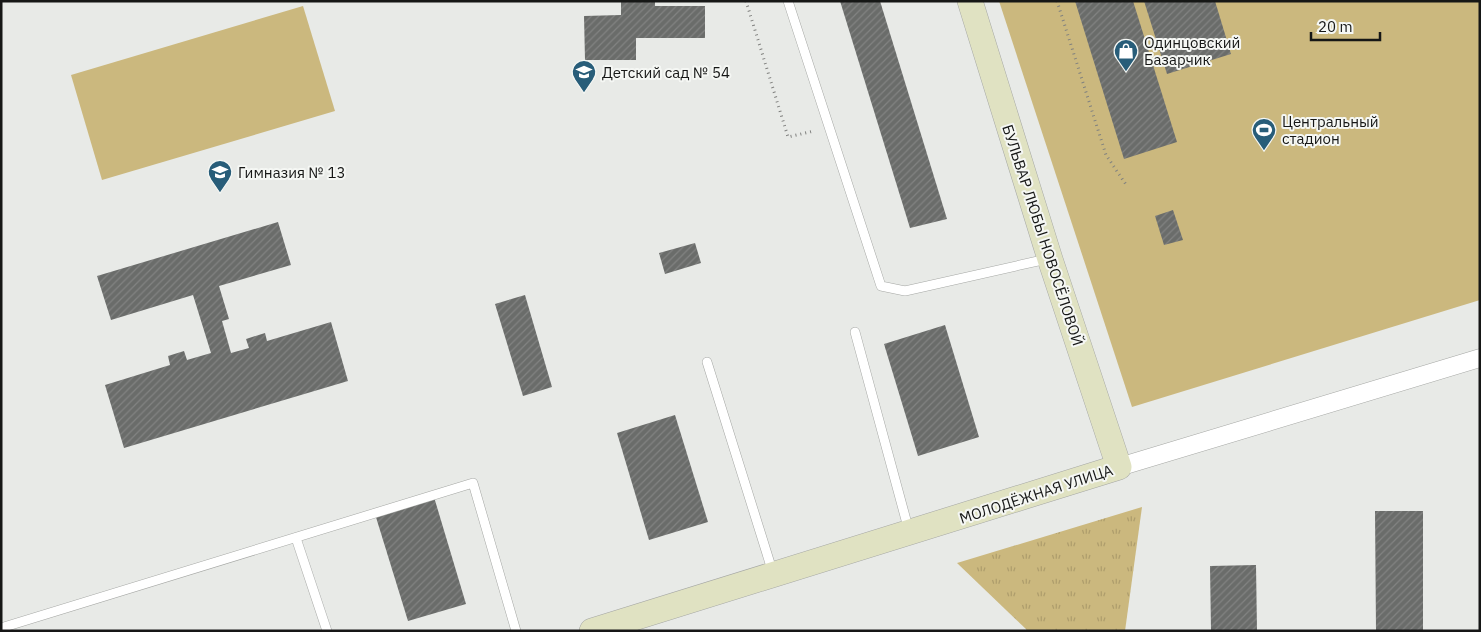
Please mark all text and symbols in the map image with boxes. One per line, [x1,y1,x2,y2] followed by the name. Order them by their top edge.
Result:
[1311,10,1380,42] scale bar
[1318,17,1353,36] text: 20 m
[1144,33,1240,69] place label: Одинцовский Базарчик
[1113,38,1139,72] shop icon: Одинцовский Базарчик
[571,59,597,93] school or university icon: Детский сад № 54
[602,63,730,82] place label: Детский сад № 54
[1282,112,1379,148] place label: Центральный стадион
[1251,117,1277,151] sports icon: Центральный стадион
[998,122,1088,348] street label: БУЛЬВАР ЛЮБЫ НОВОСЁЛОВОЙ
[207,159,233,193] school or university icon: Гимназия № 13
[238,163,346,182] place label: Гимназия № 13
[957,460,1116,528] street label: МОЛОДЁЖНАЯ УЛИЦА

